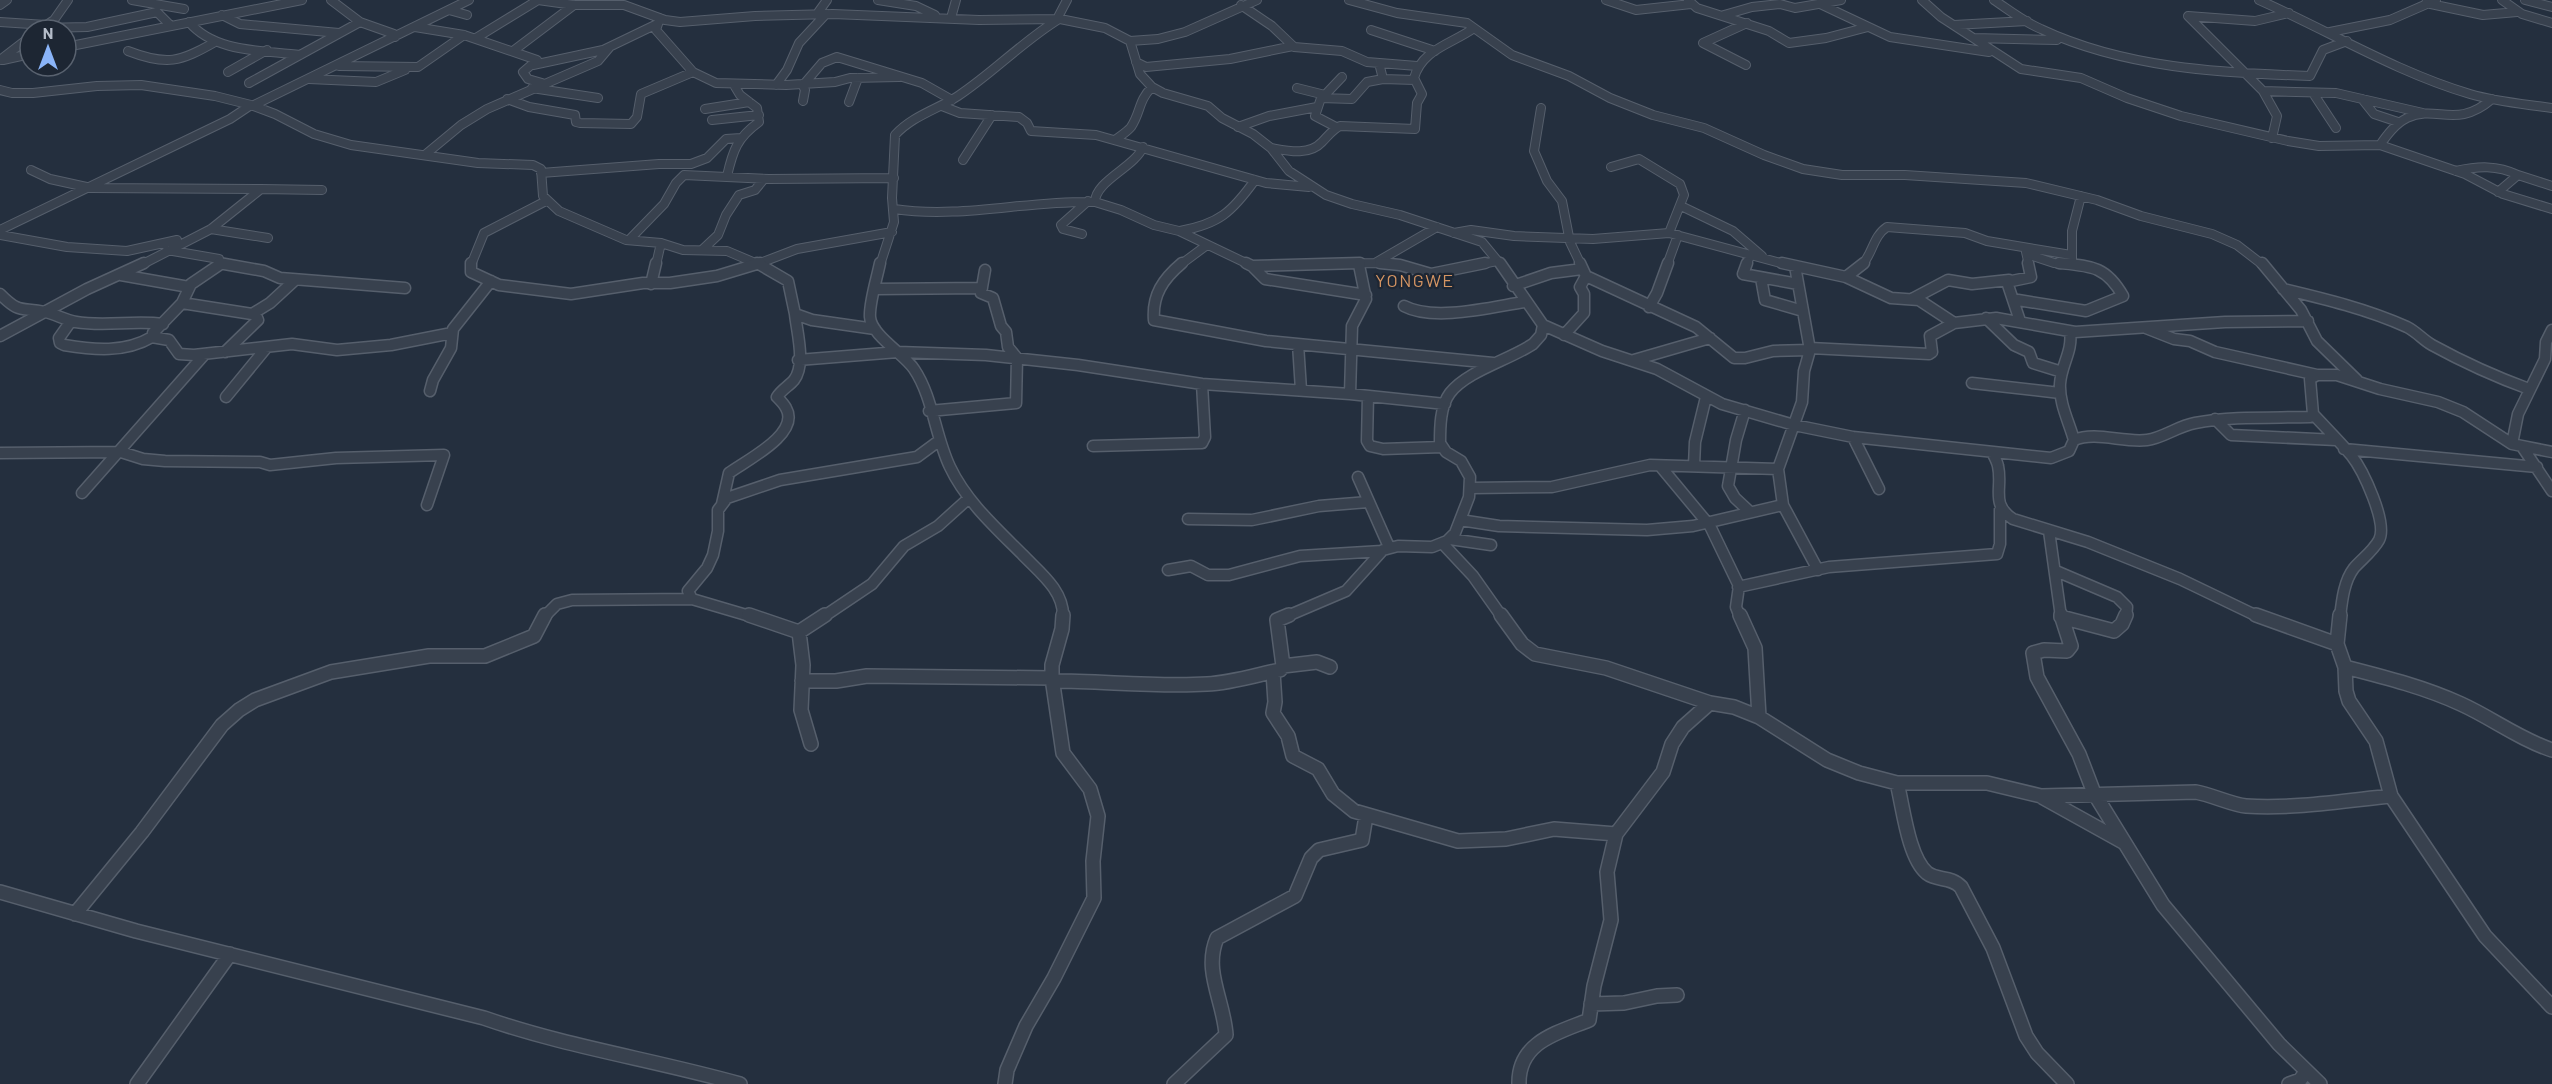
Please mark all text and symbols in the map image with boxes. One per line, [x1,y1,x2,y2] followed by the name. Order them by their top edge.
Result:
[18,18,78,78] north arrow
[43,23,53,42] text: N
[1375,269,1455,291] district label: YONGWE

